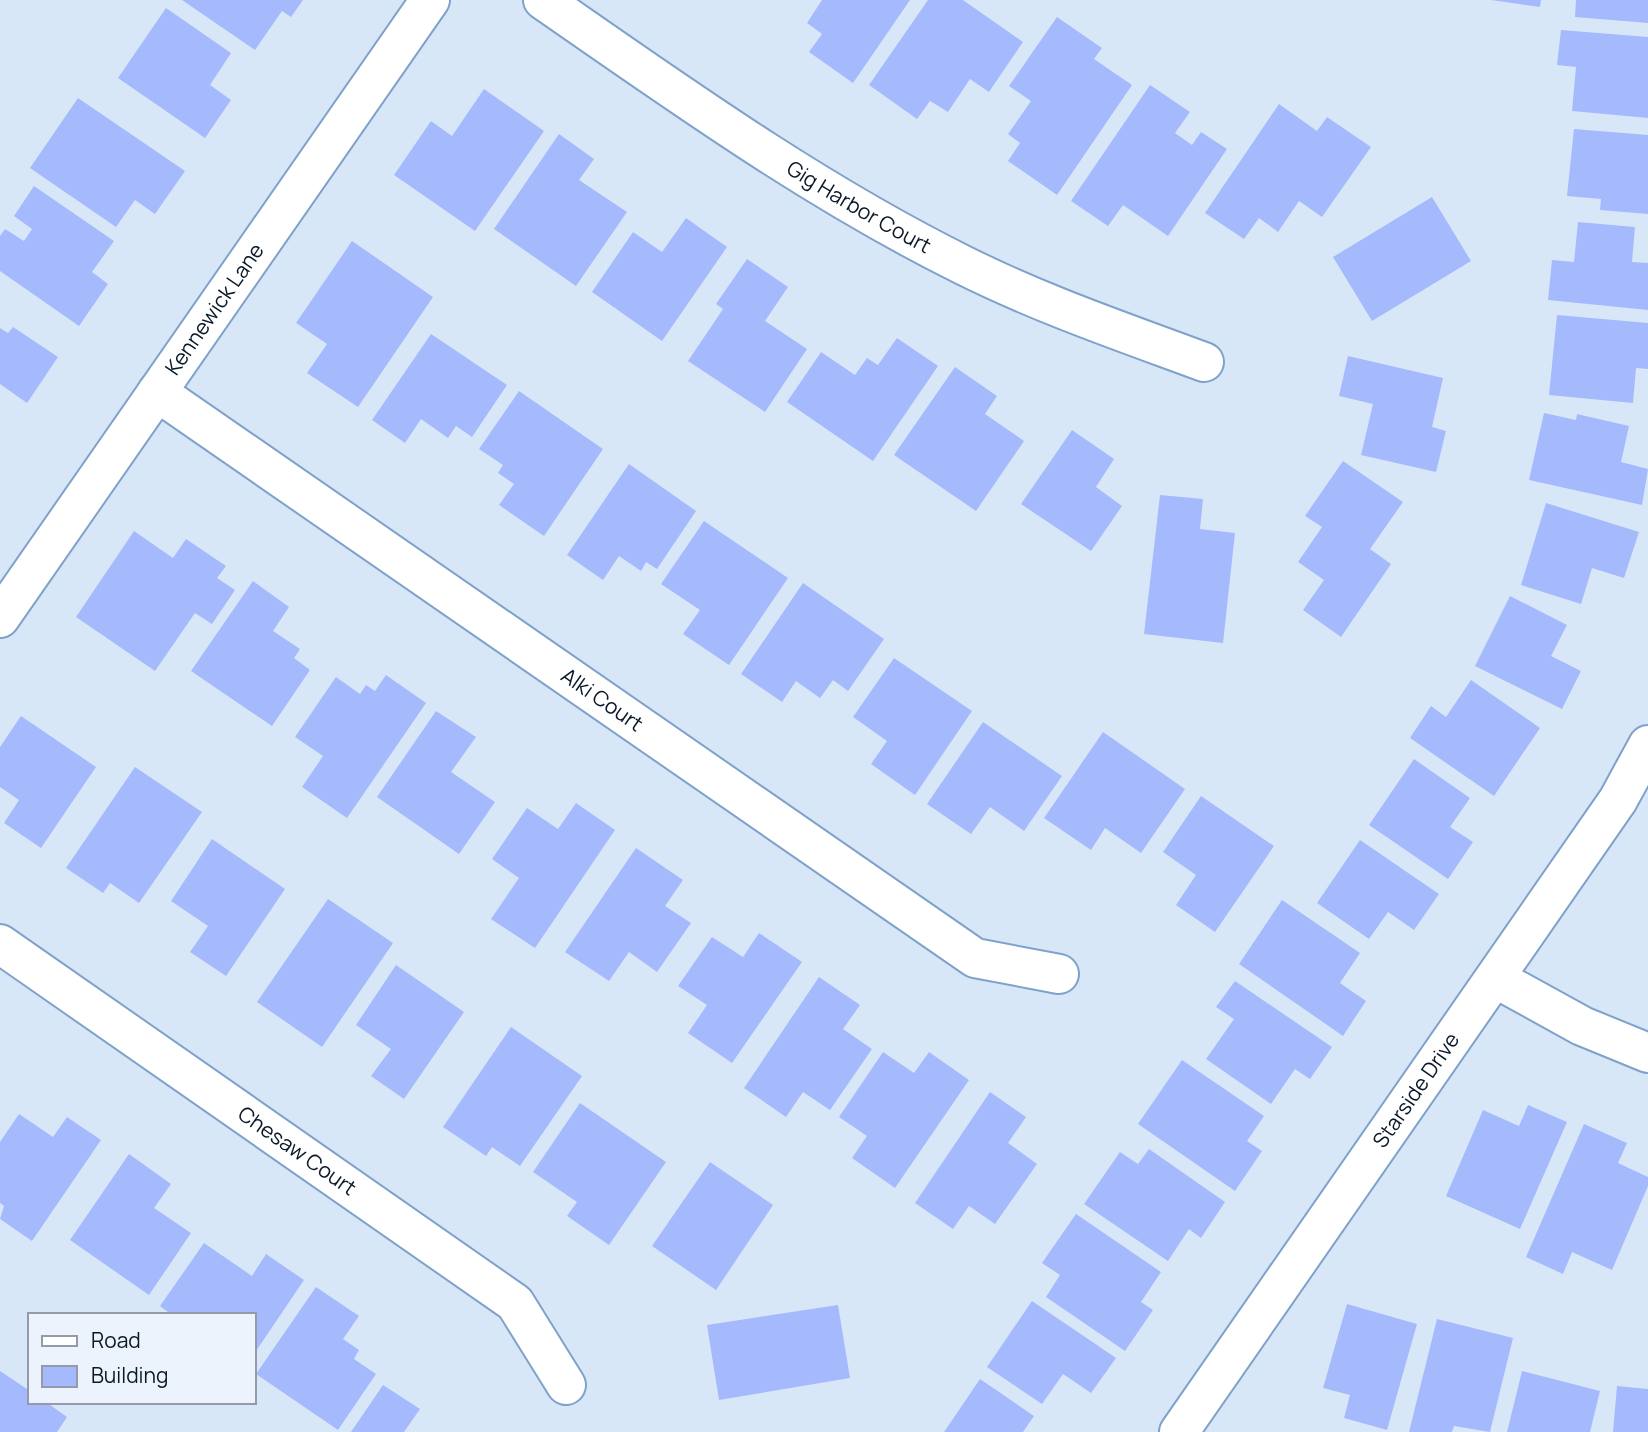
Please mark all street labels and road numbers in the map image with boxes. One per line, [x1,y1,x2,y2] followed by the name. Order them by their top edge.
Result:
[782,153,936,259] street label: Gig Harbor Court
[158,237,270,380] street label: Kennewick Lane
[556,661,649,737] street label: Alki Court
[1366,1027,1465,1153] street label: Starside Drive
[233,1099,362,1201] street label: Chesaw Court

